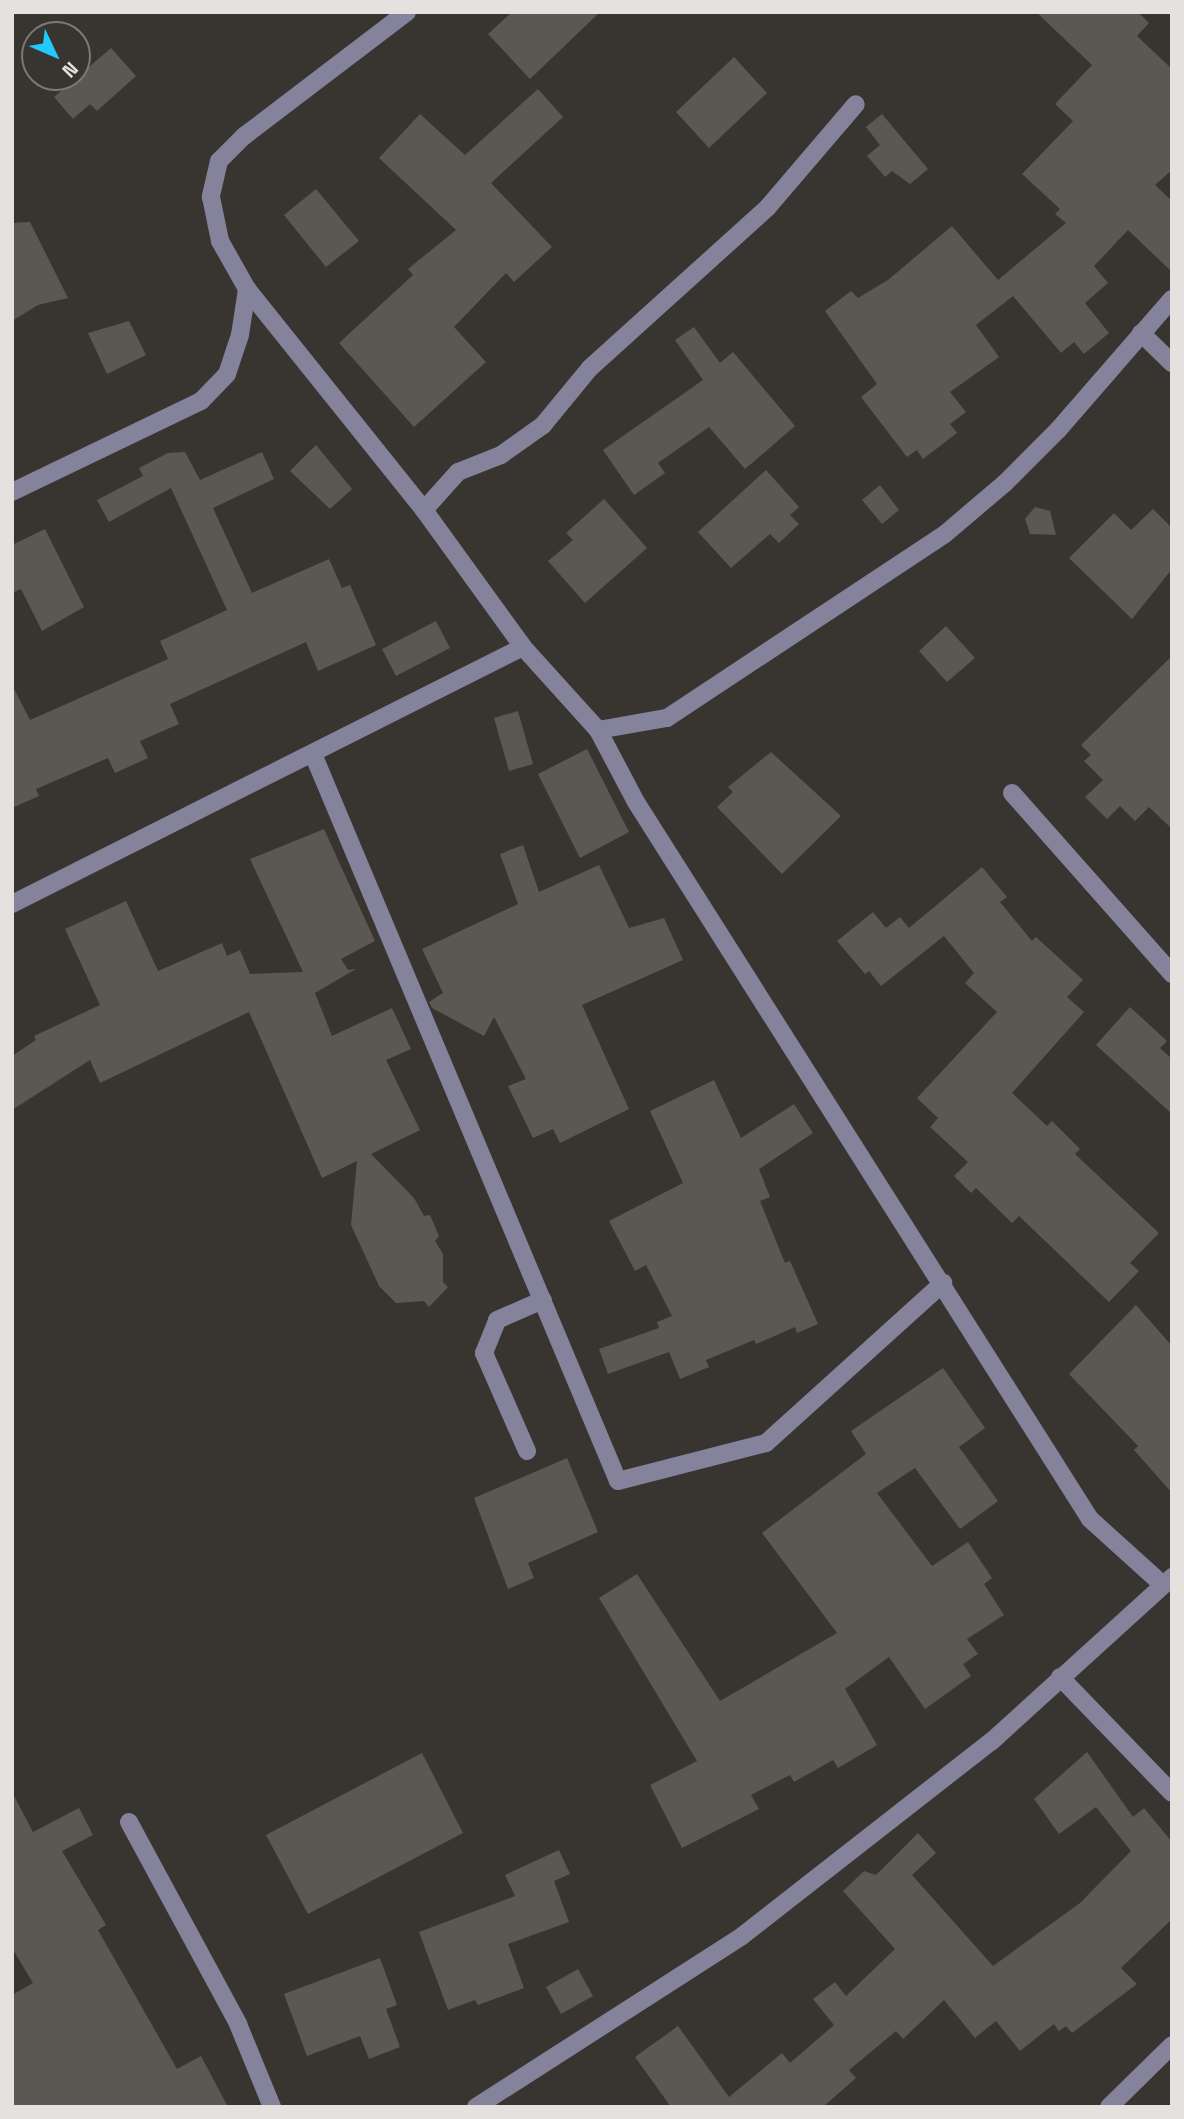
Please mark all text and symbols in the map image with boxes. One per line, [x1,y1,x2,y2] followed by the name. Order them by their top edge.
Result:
[21,21,91,91] north arrow
[57,56,83,83] text: N

